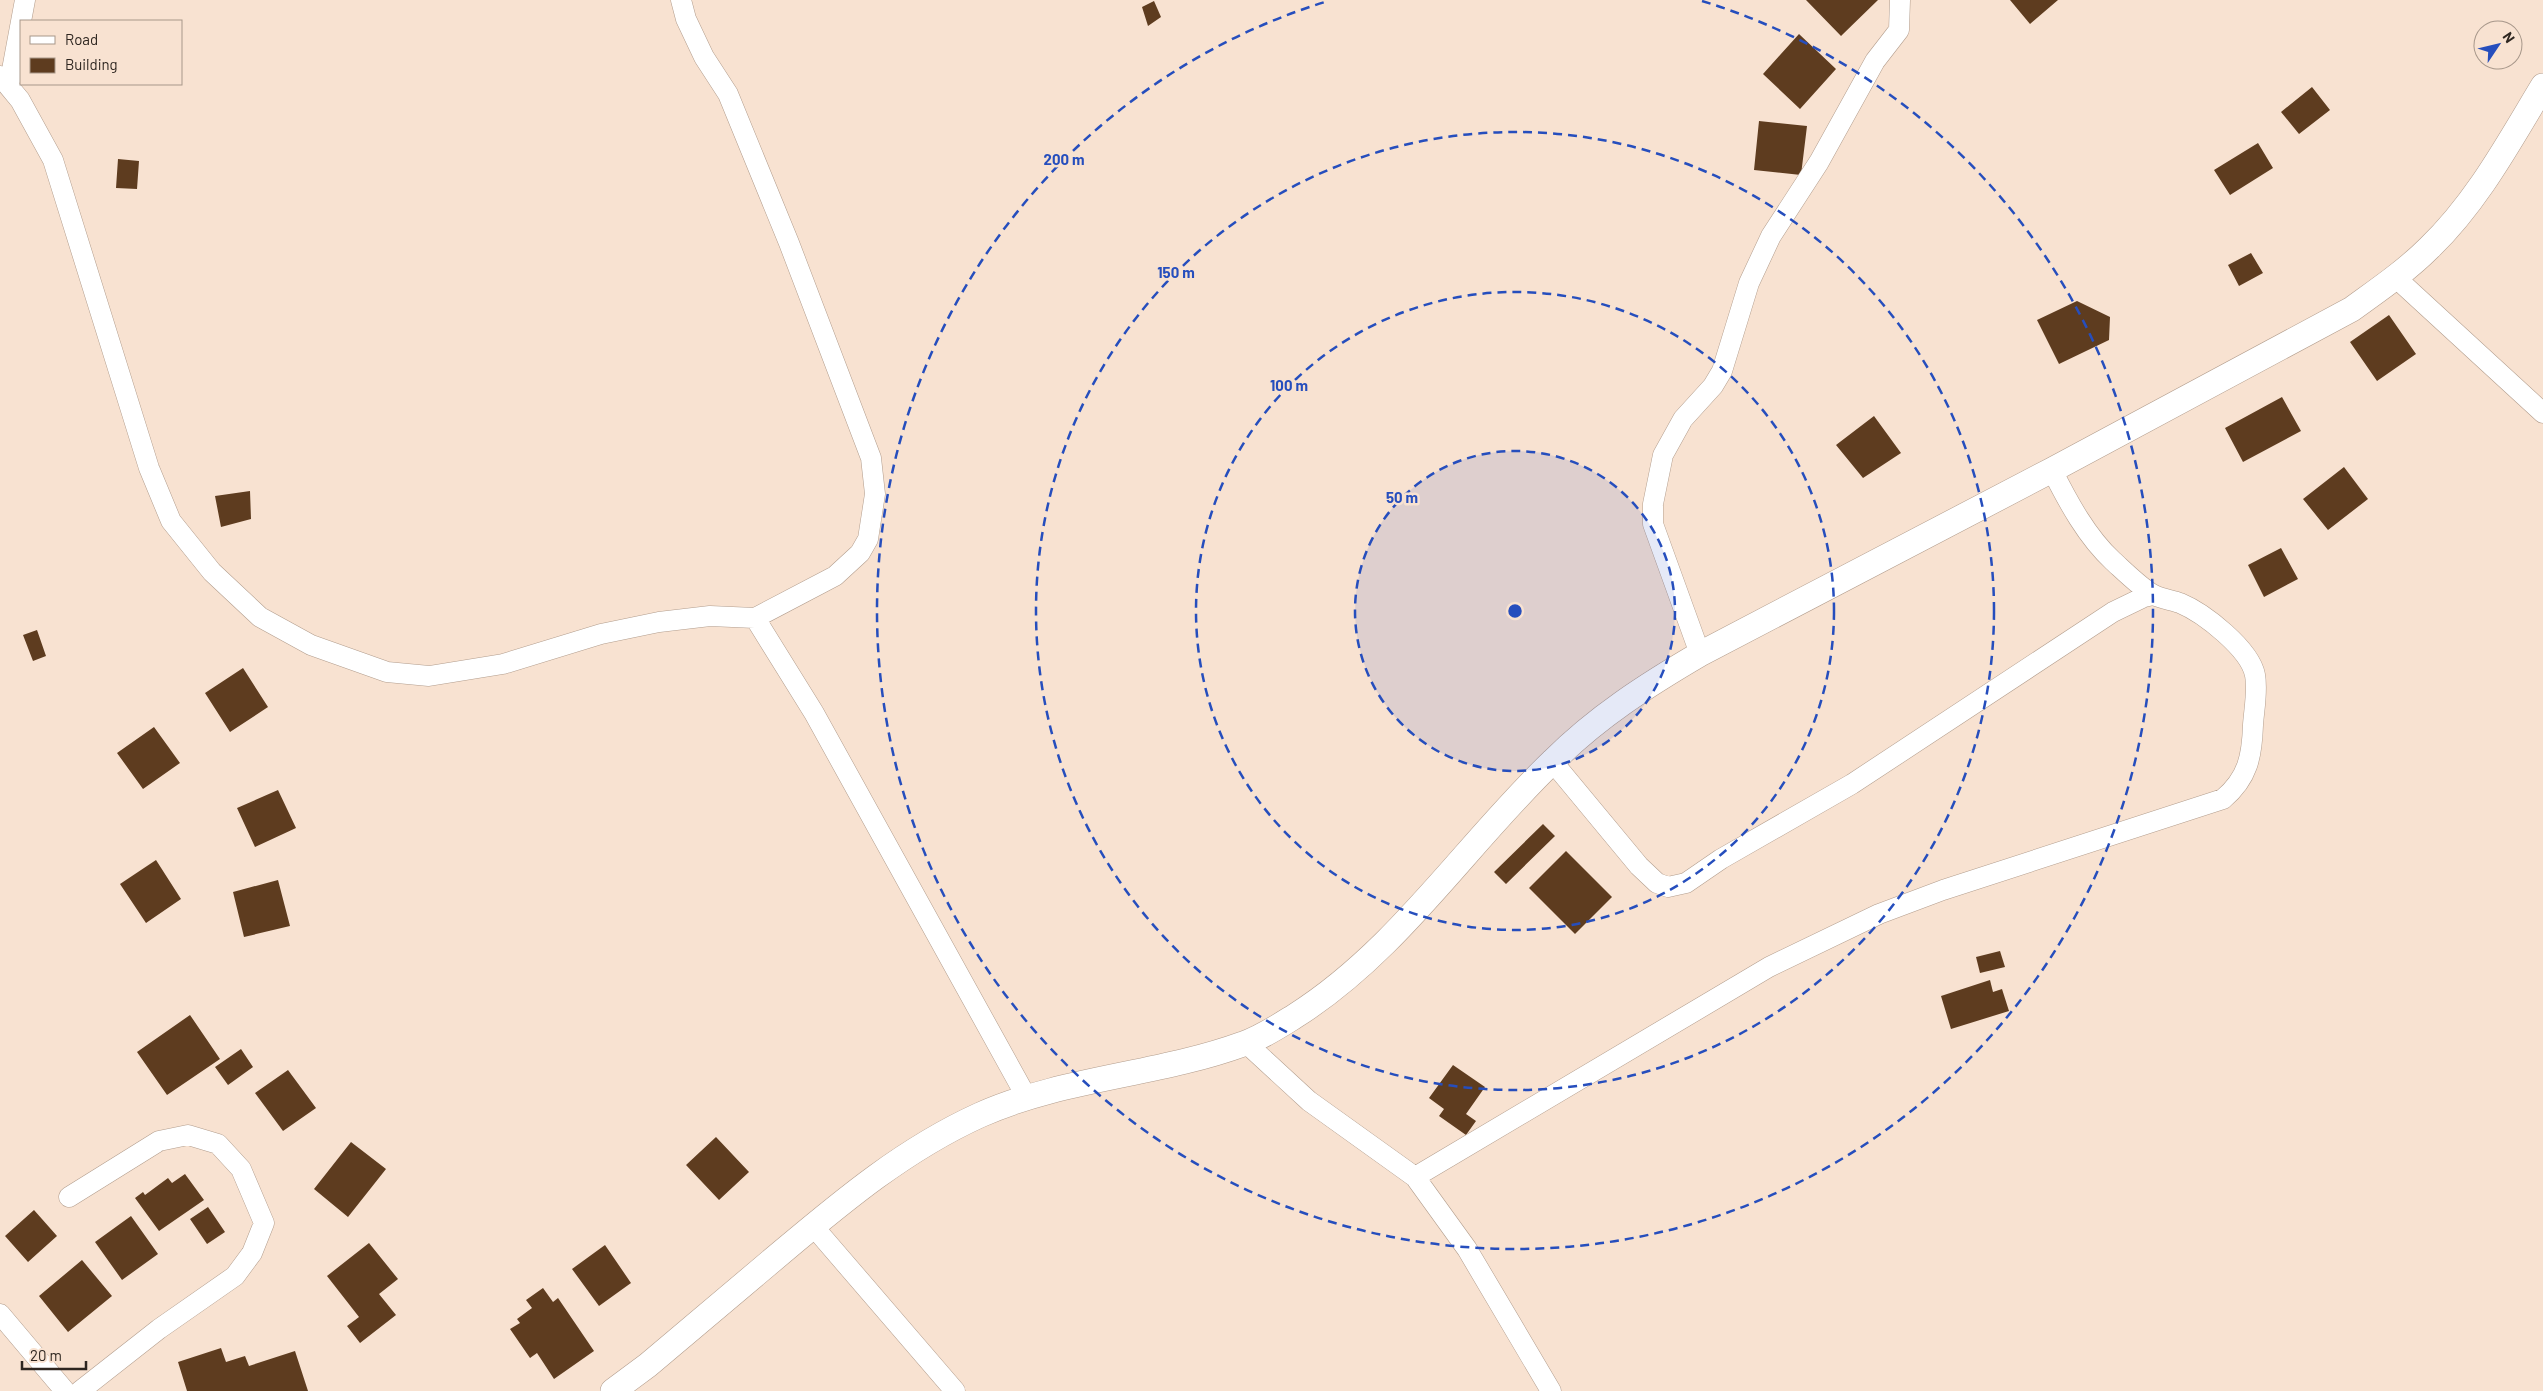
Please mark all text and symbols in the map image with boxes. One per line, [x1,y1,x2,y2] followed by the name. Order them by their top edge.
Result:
[20,20,182,85] legend
[2473,20,2523,70] north arrow
[2499,29,2519,46] text: N
[65,30,98,48] text: Road
[65,55,118,73] text: Building
[1043,150,1085,168] text: 200 m
[1157,263,1195,281] text: 150 m
[1270,376,1308,394] text: 100 m
[1386,488,1418,506] text: 50 m
[1506,602,1524,620] centre of rings
[22,1338,86,1370] scale bar
[30,1346,62,1364] text: 20 m

